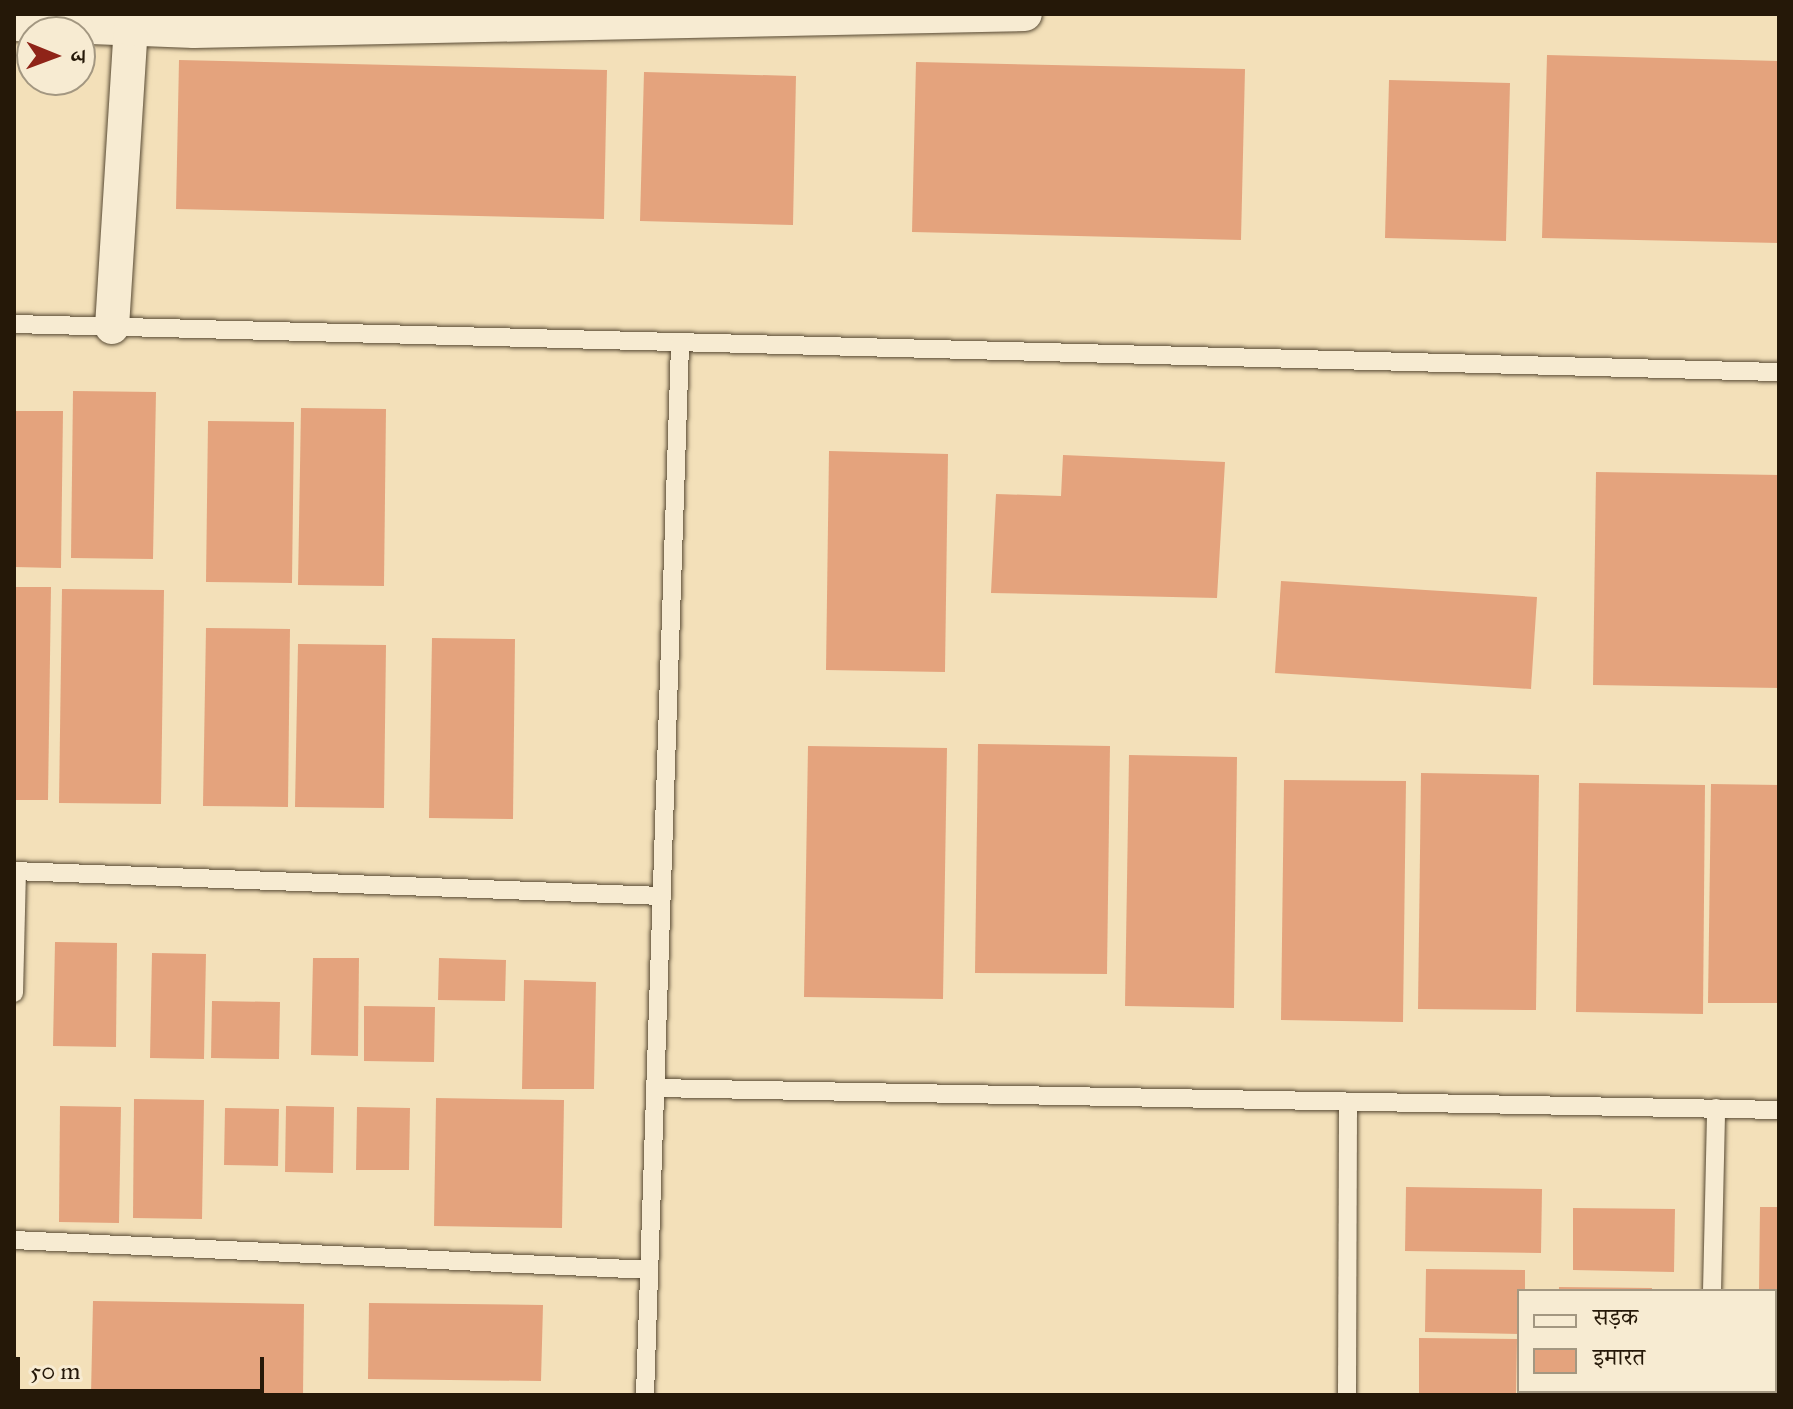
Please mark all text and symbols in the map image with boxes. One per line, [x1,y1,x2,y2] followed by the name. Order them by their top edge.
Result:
[16,16,96,96] north arrow
[65,51,92,62] text: उ
[1517,1289,1777,1393] legend
[1593,1302,1638,1332] text: सड़क
[20,1341,268,1391] scale bar
[1593,1342,1645,1372] text: इमारत
[30,1356,80,1386] text: 50 m

